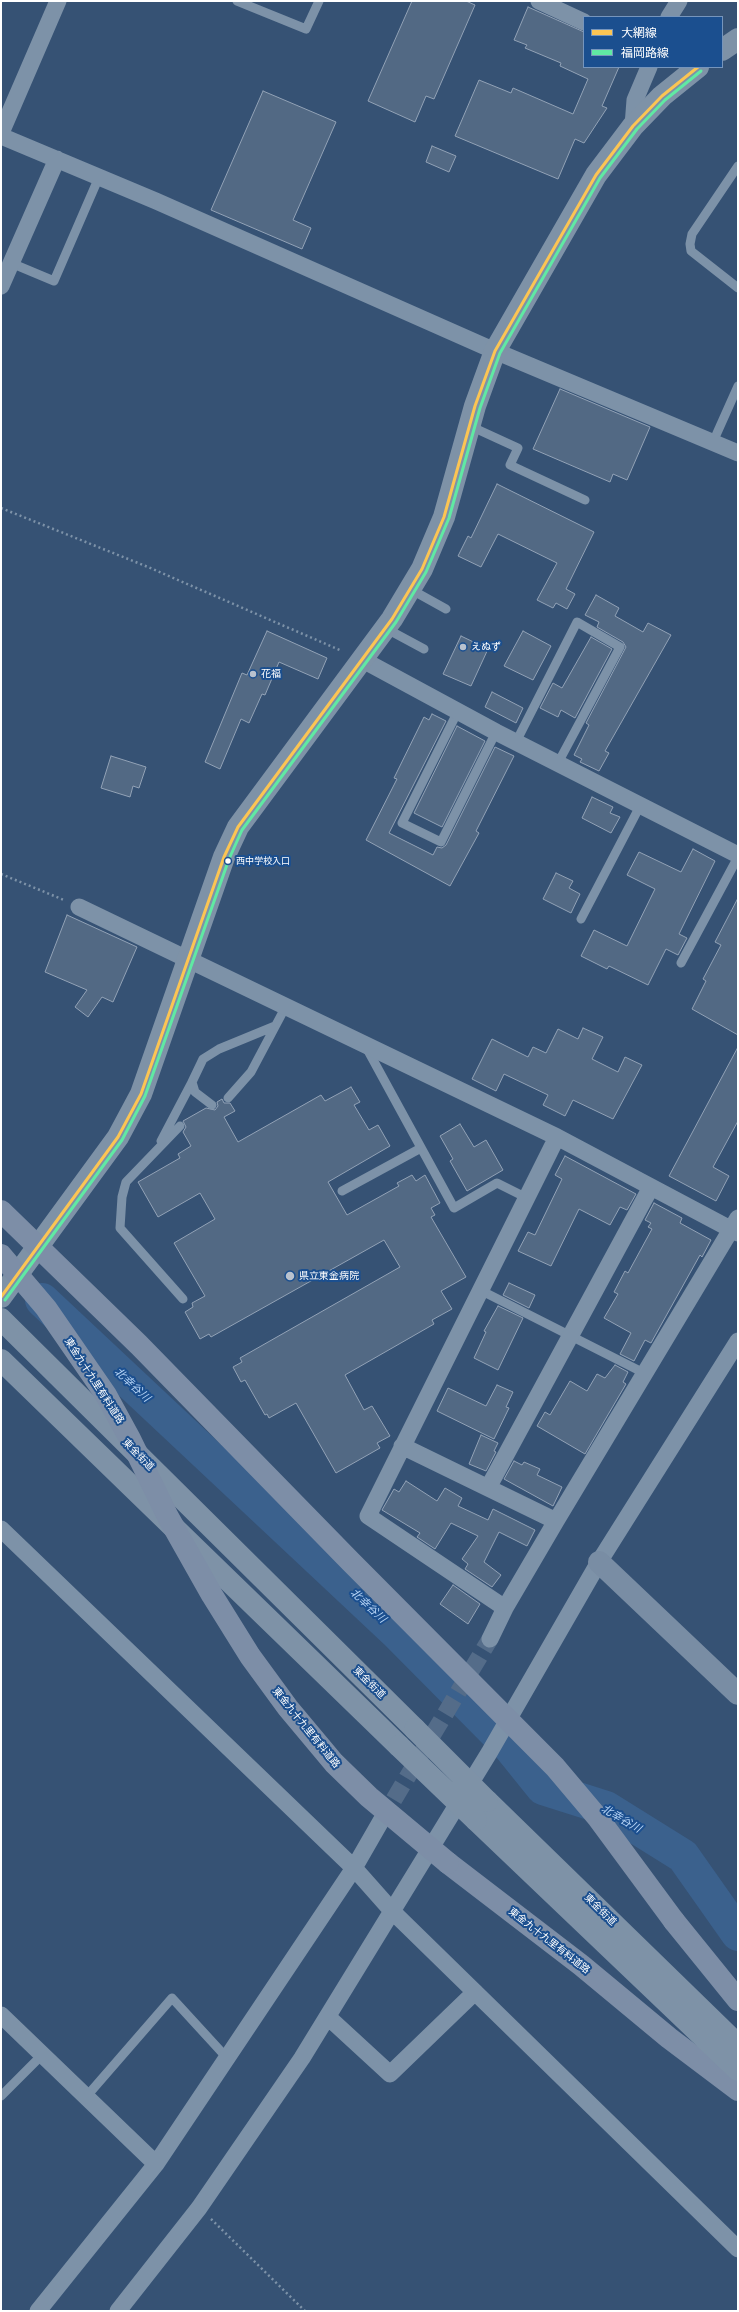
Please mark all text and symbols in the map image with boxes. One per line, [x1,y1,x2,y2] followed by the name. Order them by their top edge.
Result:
[583,16,723,68] legend
[621,24,657,41] text: 大網線
[621,44,669,61] text: 福岡路線
[471,641,501,653] place label: えぬず
[458,642,468,652] marker: えぬず
[261,668,281,680] place label: 花福
[248,669,258,679] marker: 花福
[223,856,233,866] marker: 西中学校入口
[236,856,290,866] place label: 西中学校入口
[284,1270,296,1282] marker: 県立東金病院
[299,1270,359,1282] place label: 県立東金病院
[62,1336,126,1426] street label: 東金九十九里有料道路
[111,1365,153,1405] water label: 北幸谷川
[120,1437,156,1473] street label: 東金街道
[347,1586,389,1626] water label: 北幸谷川
[350,1665,388,1701] street label: 東金街道
[270,1685,342,1771] street label: 東金九十九里有料道路
[599,1802,643,1836] water label: 北幸谷川
[581,1892,619,1928] street label: 東金街道
[506,1905,592,1977] street label: 東金九十九里有料道路

